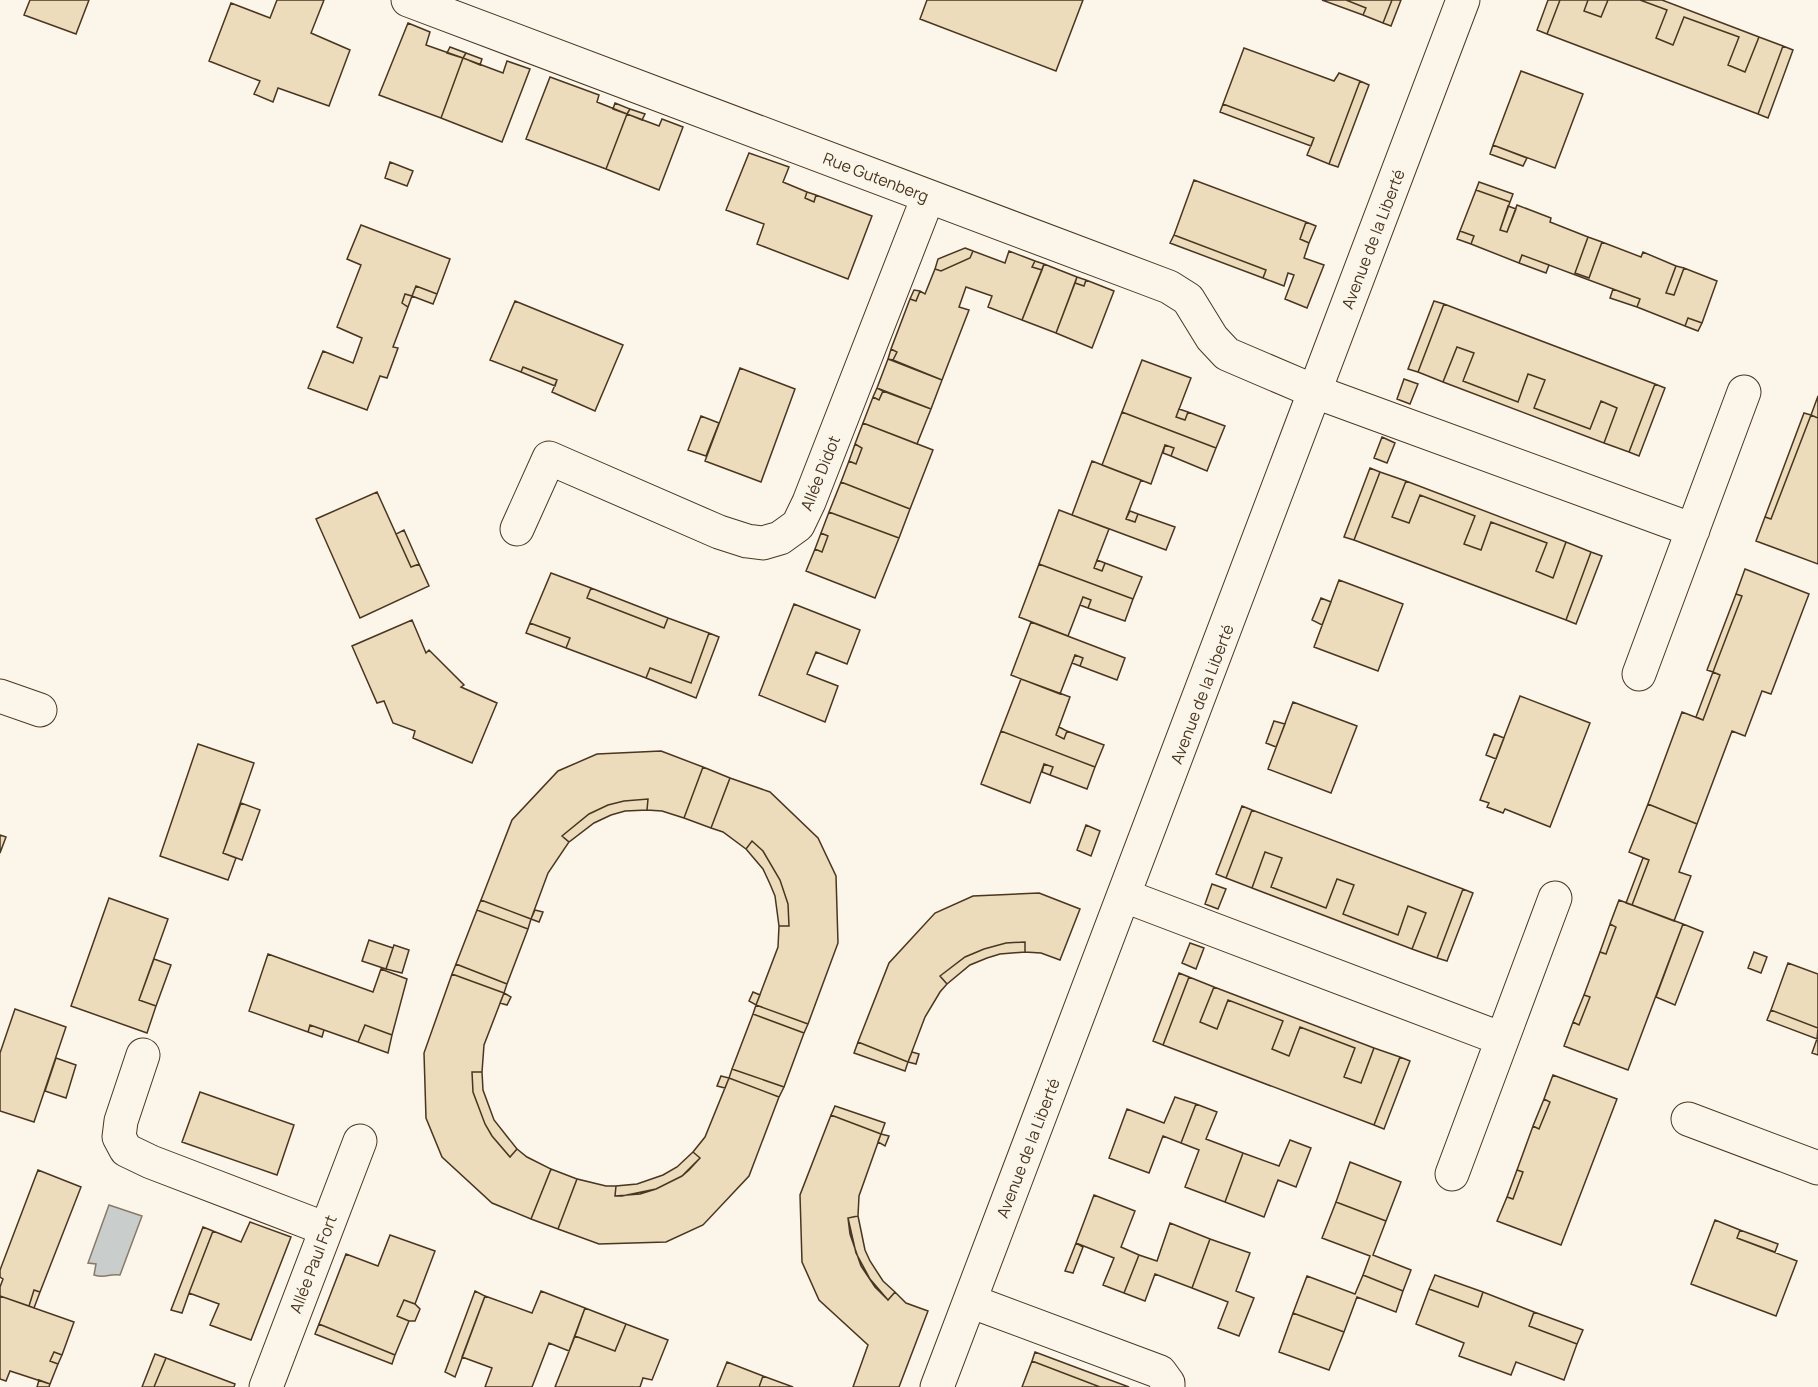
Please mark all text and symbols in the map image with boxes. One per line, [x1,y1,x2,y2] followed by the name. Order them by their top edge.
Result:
[820,147,932,207] street label: Rue Gutenberg
[1336,166,1410,312] street label: Avenue de la Liberté
[795,432,845,514] street label: Allée Didot
[1165,621,1239,767] street label: Avenue de la Liberté
[991,1075,1065,1221] street label: Avenue de la Liberté
[284,1212,342,1316] street label: Allée Paul Fort

